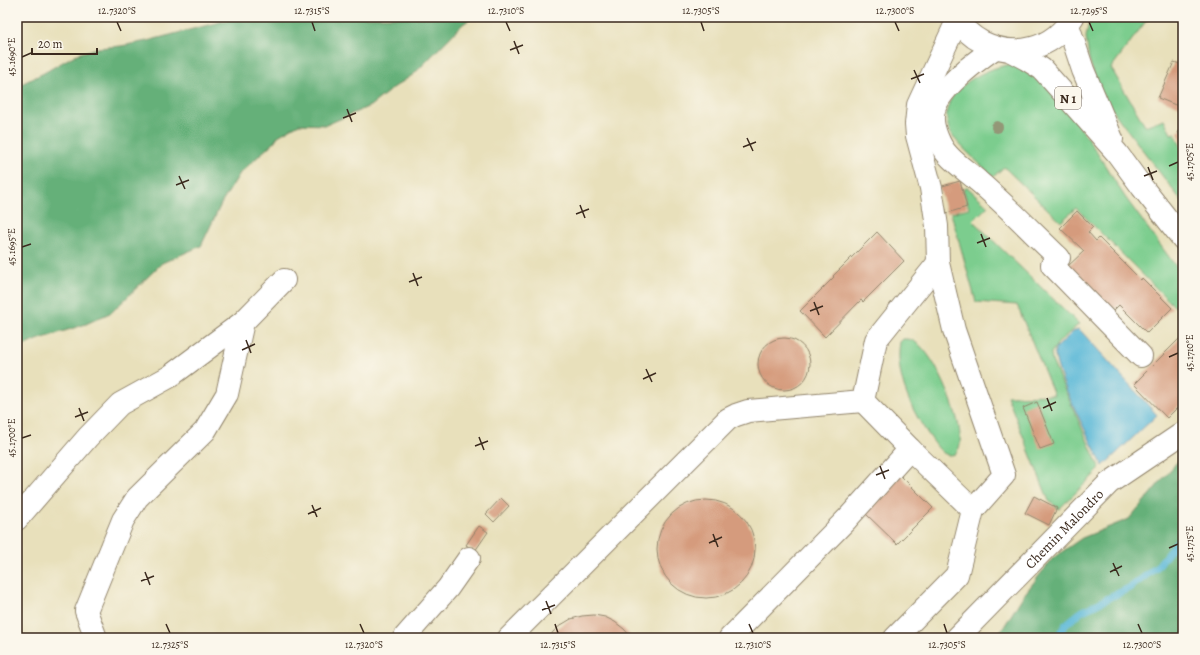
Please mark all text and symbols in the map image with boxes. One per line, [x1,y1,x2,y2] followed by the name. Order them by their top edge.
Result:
[98,4,136,17] text: 12.7320°S
[294,4,330,17] text: 12.7315°S
[488,4,524,17] text: 12.7310°S
[682,4,720,17] text: 12.7305°S
[876,4,914,17] text: 12.7300°S
[1070,4,1108,17] text: 12.7295°S
[32,30,97,56] scale bar
[38,36,62,52] text: 20 m
[5,38,18,76] text: 45.1690°E
[1055,87,1081,109] road number: N 1
[1183,143,1196,181] text: 45.1705°E
[5,228,18,266] text: 45.1695°E
[1183,334,1196,372] text: 45.1710°E
[5,418,18,458] text: 45.1700°E
[1021,485,1108,573] street label: Chemin Malondro
[1183,526,1196,562] text: 45.1715°E
[152,638,188,651] text: 12.7325°S
[345,638,383,651] text: 12.7320°S
[540,638,576,651] text: 12.7315°S
[735,638,771,651] text: 12.7310°S
[928,638,966,651] text: 12.7305°S
[1123,638,1161,651] text: 12.7300°S

